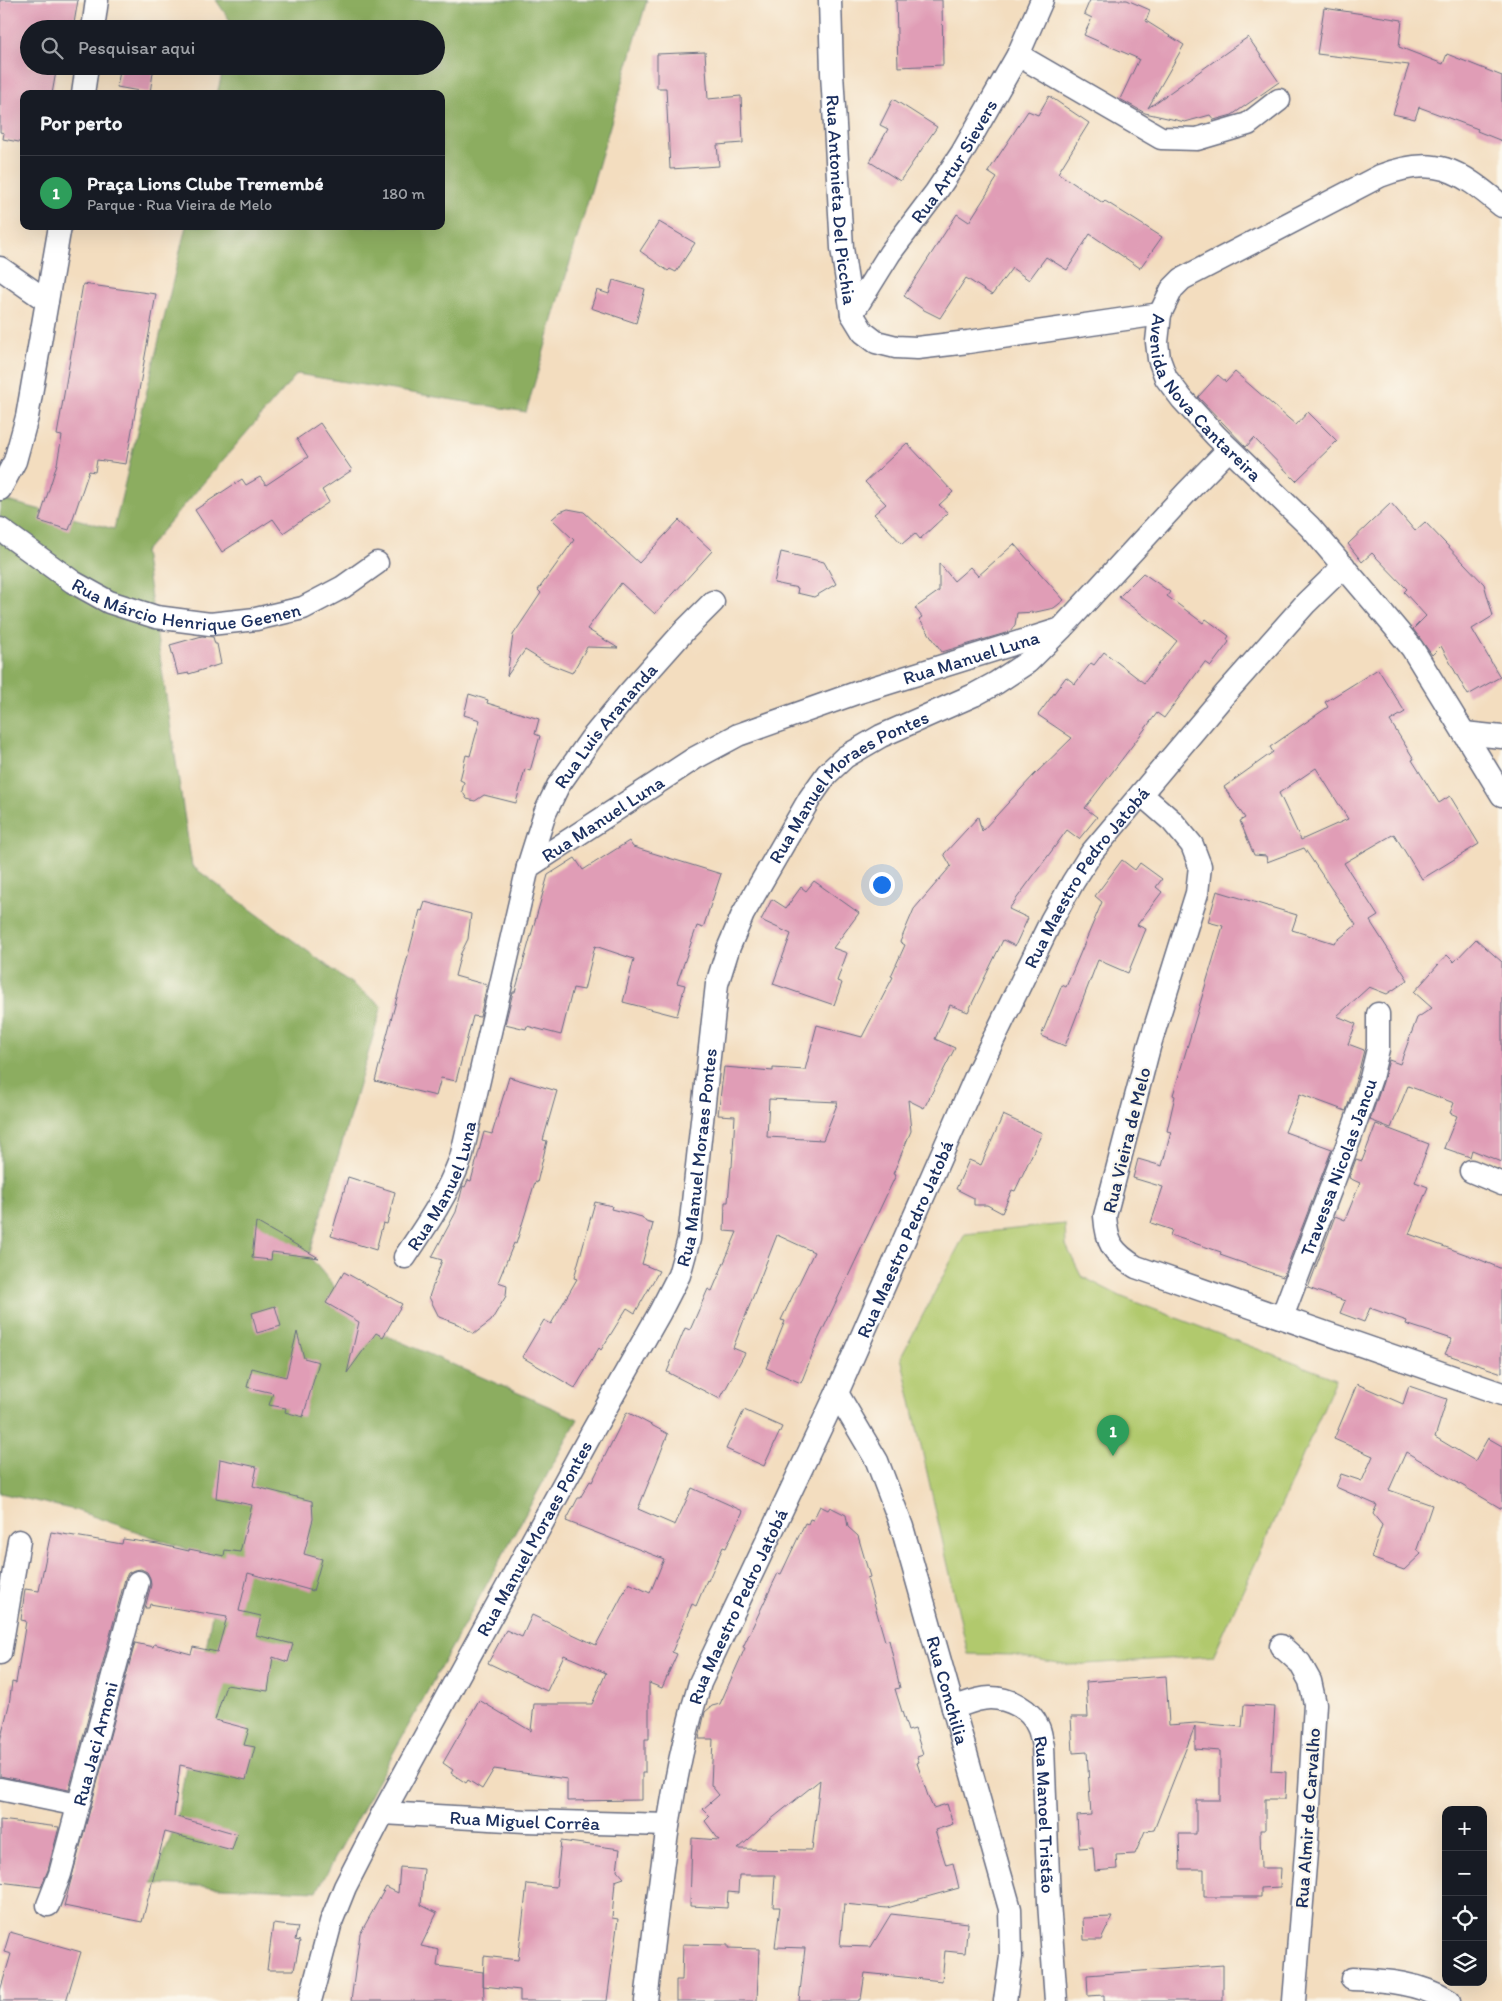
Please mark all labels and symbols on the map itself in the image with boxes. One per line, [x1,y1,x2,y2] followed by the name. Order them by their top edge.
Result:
[821,94,861,306] street label: Rua Antonieta Del Picchia
[906,95,1002,228] street label: Rua Artur Sievers
[1145,313,1267,486] street label: Avenida Nova Cantareira
[68,573,303,636] street label: Rua Márcio Henrique Geenen
[900,625,1042,690] street label: Rua Manuel Luna
[549,658,662,793] street label: Rua Luis Arananda
[764,705,932,868] street label: Rua Manuel Moraes Pontes
[537,770,668,867] street label: Rua Manuel Luna
[1019,782,1154,972] street label: Rua Maestro Pedro Jatobá
[869,872,895,898] your location
[671,1047,722,1269] street label: Rua Manuel Moraes Pontes
[1097,1065,1156,1216] street label: Rua Vieira de Melo
[1295,1075,1382,1260] street label: Travessa Nicolas Jancu
[402,1119,481,1255] street label: Rua Manuel Luna
[852,1137,958,1341] street label: Rua Maestro Pedro Jatobá
[1097,1415,1129,1456] pin: 1
[471,1437,597,1640] street label: Rua Manuel Moraes Pontes
[683,1505,793,1707] street label: Rua Maestro Pedro Jatobá
[921,1633,974,1747] street label: Rua Conchilia
[68,1679,123,1809] street label: Rua Jaci Arnoni
[1290,1727,1325,1909] street label: Rua Almir de Carvalho
[1029,1734,1060,1894] street label: Rua Manoel Tristão
[449,1806,600,1835] street label: Rua Miguel Corrêa

